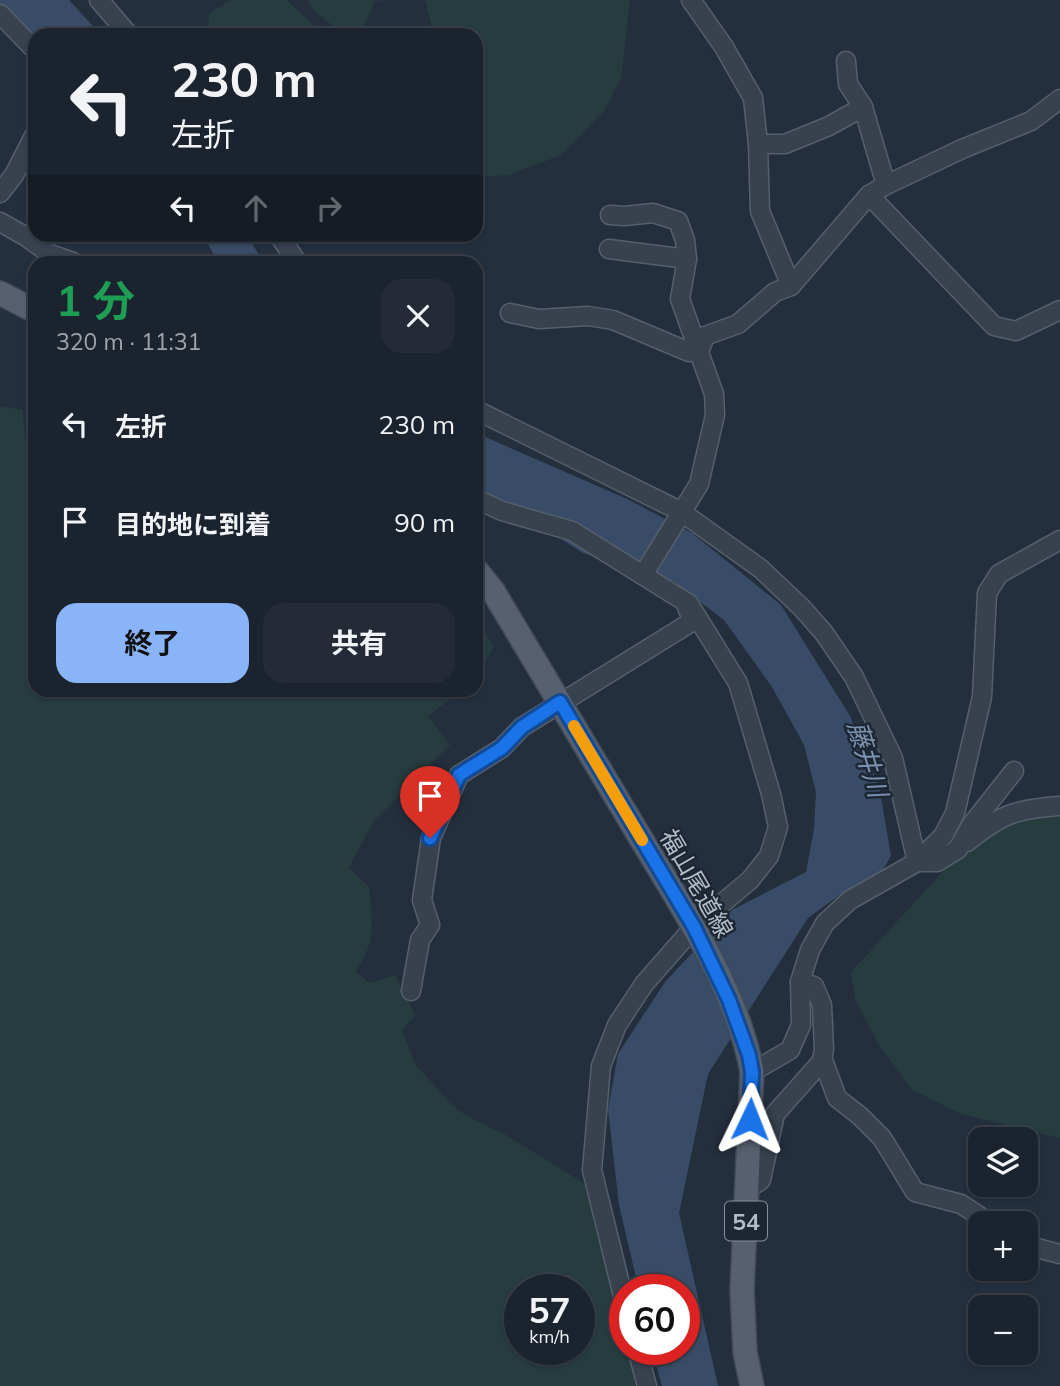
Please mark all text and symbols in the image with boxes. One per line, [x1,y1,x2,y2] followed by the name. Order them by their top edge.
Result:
[171,48,317,109] text: 230 m
[56,56,147,147] icon: left
[171,114,235,154] text: 左折
[164,189,202,227] icon: left
[237,189,275,227] icon: ahead
[310,189,348,227] icon: right
[56,274,135,327] text: 1 分
[381,279,455,353] button: close
[56,327,201,356] text: 320 m · 11:31
[56,405,94,443] icon: left
[379,408,455,441] text: 230 m
[115,410,167,443] text: 左折
[56,503,94,541] icon: arrive
[394,506,455,539] text: 90 m
[115,508,271,541] text: 目的地に到着
[56,603,249,683] button: 終了
[263,603,455,683] button: 共有
[841,717,896,804] water label: 藤井川
[400,766,460,838] pin
[411,777,449,815] icon: arrive
[654,824,740,942] street label: 福山尾道線
[713,1082,787,1156] position arrow
[968,1127,1038,1365] map controls
[968,1127,1038,1197] button: layers
[725,1202,767,1240] road number: 54
[968,1211,1038,1281] button: +
[609,1274,700,1365] speed limit sign: 60
[528,1288,571,1332] text: 57
[968,1295,1038,1365] button: −
[529,1325,570,1348] text: km/h

